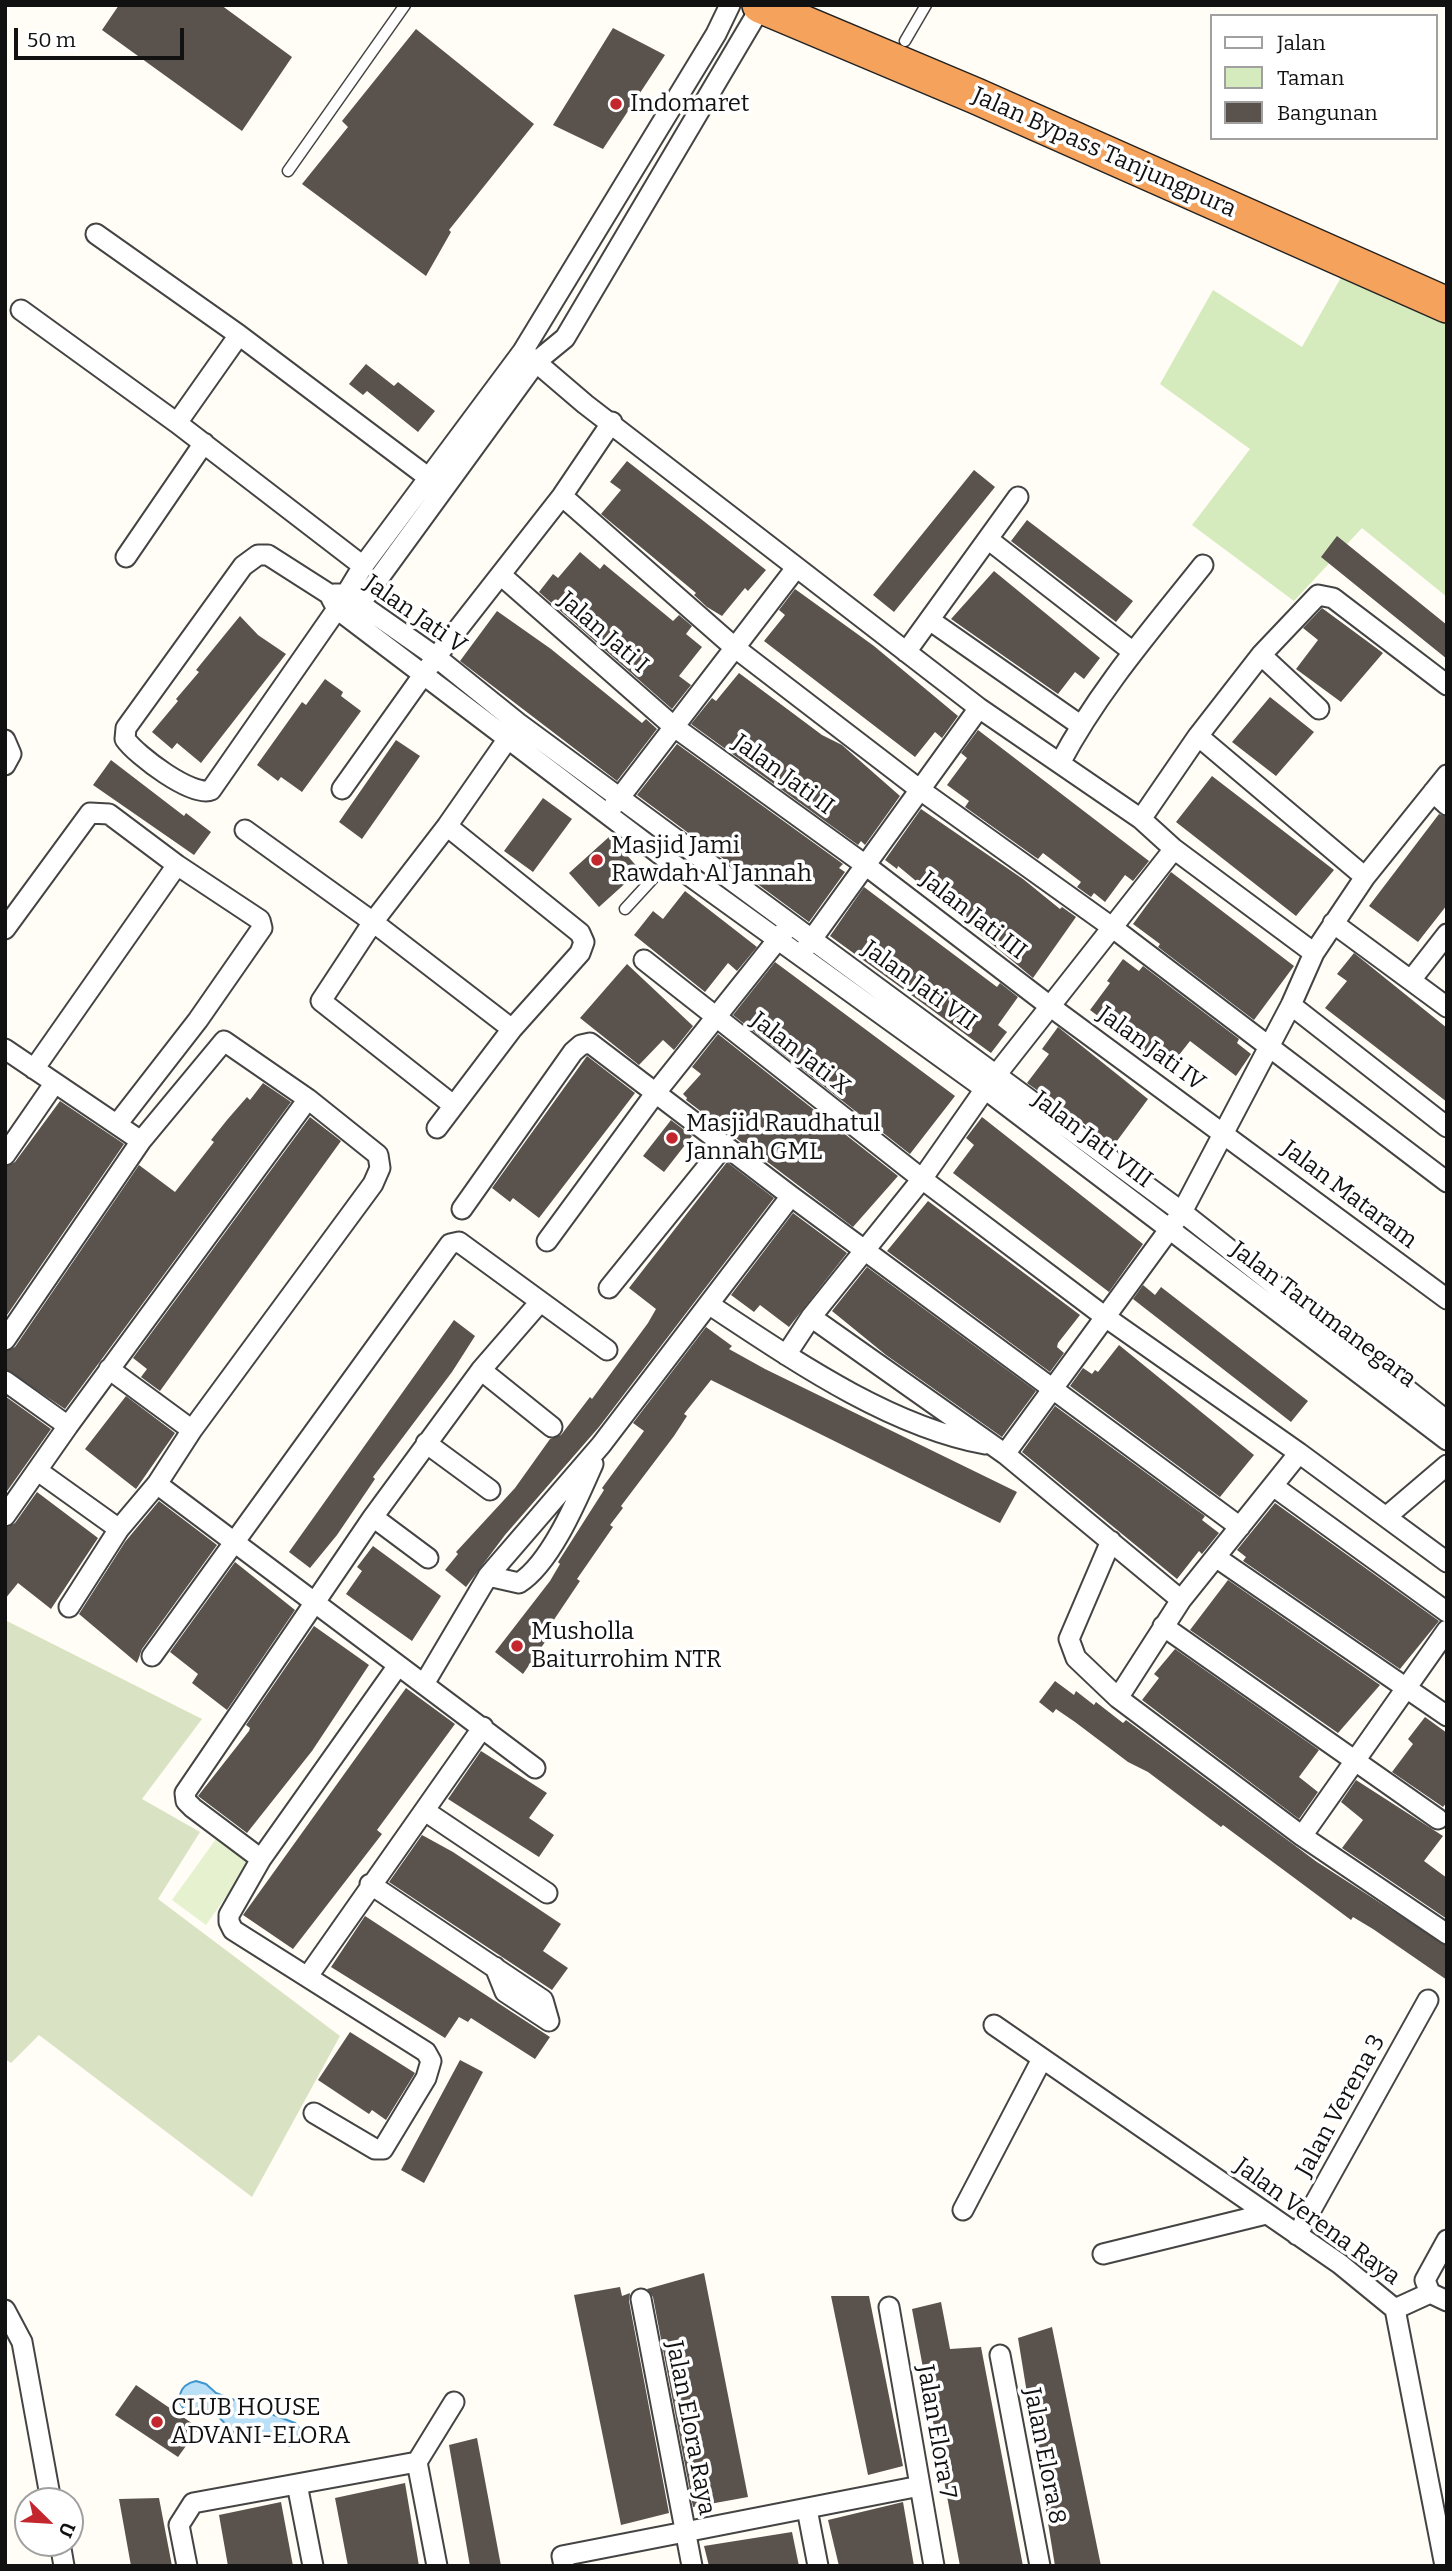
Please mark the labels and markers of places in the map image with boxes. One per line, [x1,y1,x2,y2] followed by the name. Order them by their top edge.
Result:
[630,90,750,118] place label: Indomaret
[608,96,624,112] marker: Indomaret
[611,832,812,888] place label: Masjid Jami Rawdah Al Jannah
[589,852,605,868] marker: Masjid Jami Rawdah Al Jannah
[686,1110,880,1166] place label: Masjid Raudhatul Jannah GML
[664,1130,680,1146] marker: Masjid Raudhatul Jannah GML
[531,1618,721,1674] place label: Musholla Baiturrohim NTR
[509,1638,525,1654] marker: Musholla Baiturrohim NTR
[171,2394,350,2450] place label: CLUB HOUSE ADVANI-ELORA
[149,2414,165,2430] marker: CLUB HOUSE ADVANI-ELORA

